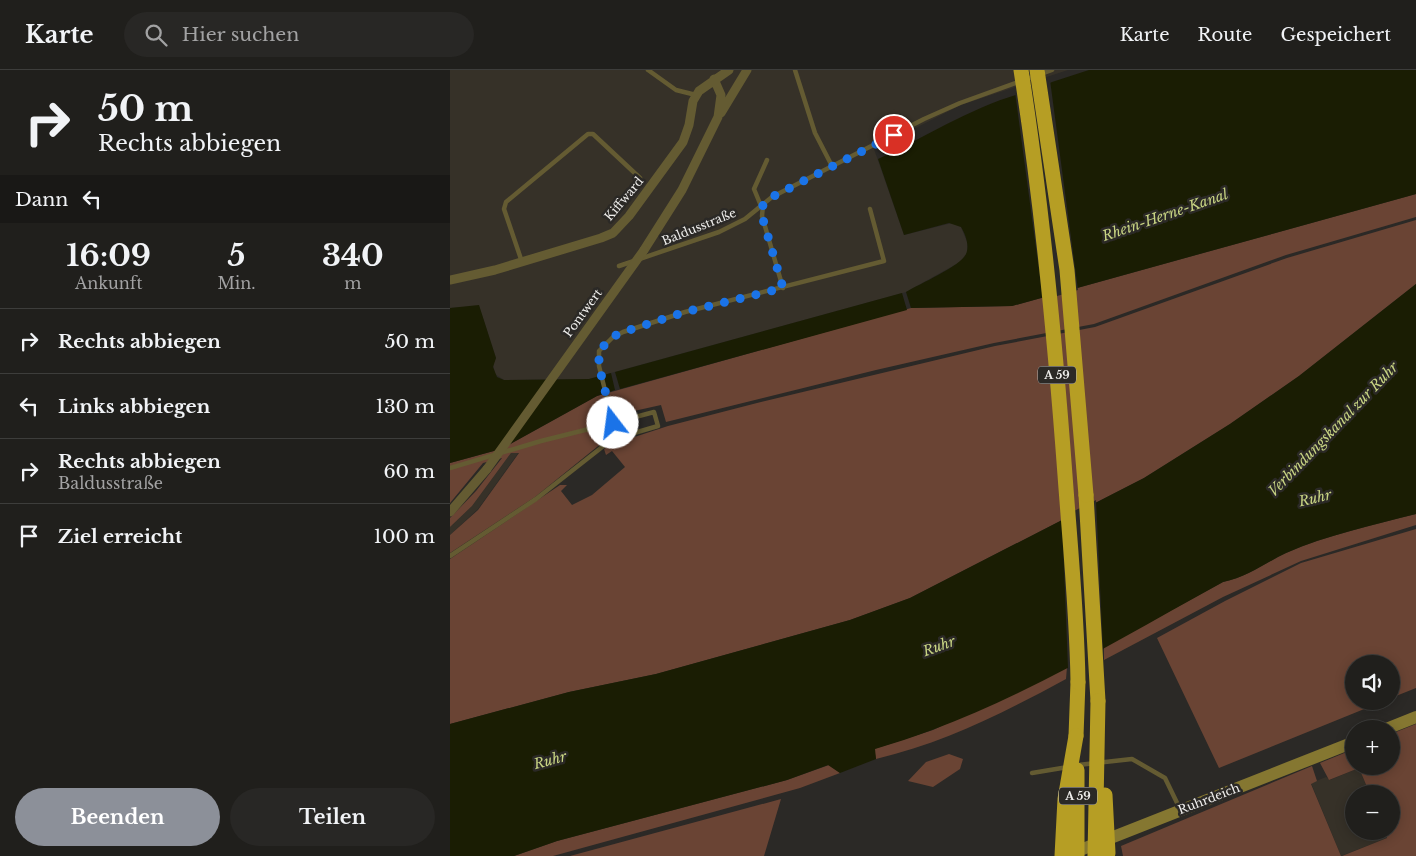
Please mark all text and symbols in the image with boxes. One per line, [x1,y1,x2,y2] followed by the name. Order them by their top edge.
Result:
[124,12,474,57] search box
[25,20,94,49] text: Karte
[142,21,170,49] icon: search
[182,23,299,46] text: Hier suchen
[1120,24,1169,46] text: Karte
[1197,24,1252,46] text: Route
[1280,24,1391,46] text: Gespeichert
[98,87,193,130] text: 50 m
[15,90,80,155] icon: right
[873,114,915,156] pin
[880,121,908,149] icon: arrive
[98,130,281,157] text: Rechts abbiegen
[601,174,646,224] street label: Kiffward
[78,185,106,213] icon: left
[1099,185,1231,245] water label: Rhein-Herne-Kanal
[15,188,68,211] text: Dann
[659,205,738,248] street label: Baldusstraße
[66,237,151,274] text: 16:09
[228,237,245,274] text: 5
[322,237,384,274] text: 340
[75,273,143,293] text: Ankunft
[217,273,256,293] text: Min.
[344,273,361,293] text: m
[560,285,605,340] street label: Pontwert
[15,327,43,355] icon: right
[58,330,221,353] text: Rechts abbiegen
[385,330,435,353] text: 50 m
[1264,358,1402,500] water label: Verbindungskanal zur Ruhr
[1038,366,1076,384] road number: A 59
[15,392,43,420] icon: left
[58,395,210,418] text: Links abbiegen
[375,395,435,418] text: 130 m
[586,396,638,448] position arrow
[58,450,221,473] text: Rechts abbiegen
[15,457,43,485] icon: right
[383,460,435,483] text: 60 m
[58,473,163,493] text: Baldusstraße
[1297,486,1333,510] water label: Ruhr
[15,522,43,550] icon: arrive
[58,525,182,548] text: Ziel erreicht
[374,525,435,548] text: 100 m
[919,632,958,660] water label: Ruhr
[1345,655,1400,840] map controls
[1345,655,1400,710] button: sound
[1345,720,1400,775] button: +
[531,747,569,773] water label: Ruhr
[1176,780,1242,817] street label: Ruhrdeich
[1345,785,1400,840] button: −
[15,788,220,846] button: Beenden
[230,788,435,846] button: Teilen
[1059,788,1097,804] road number: A 59

